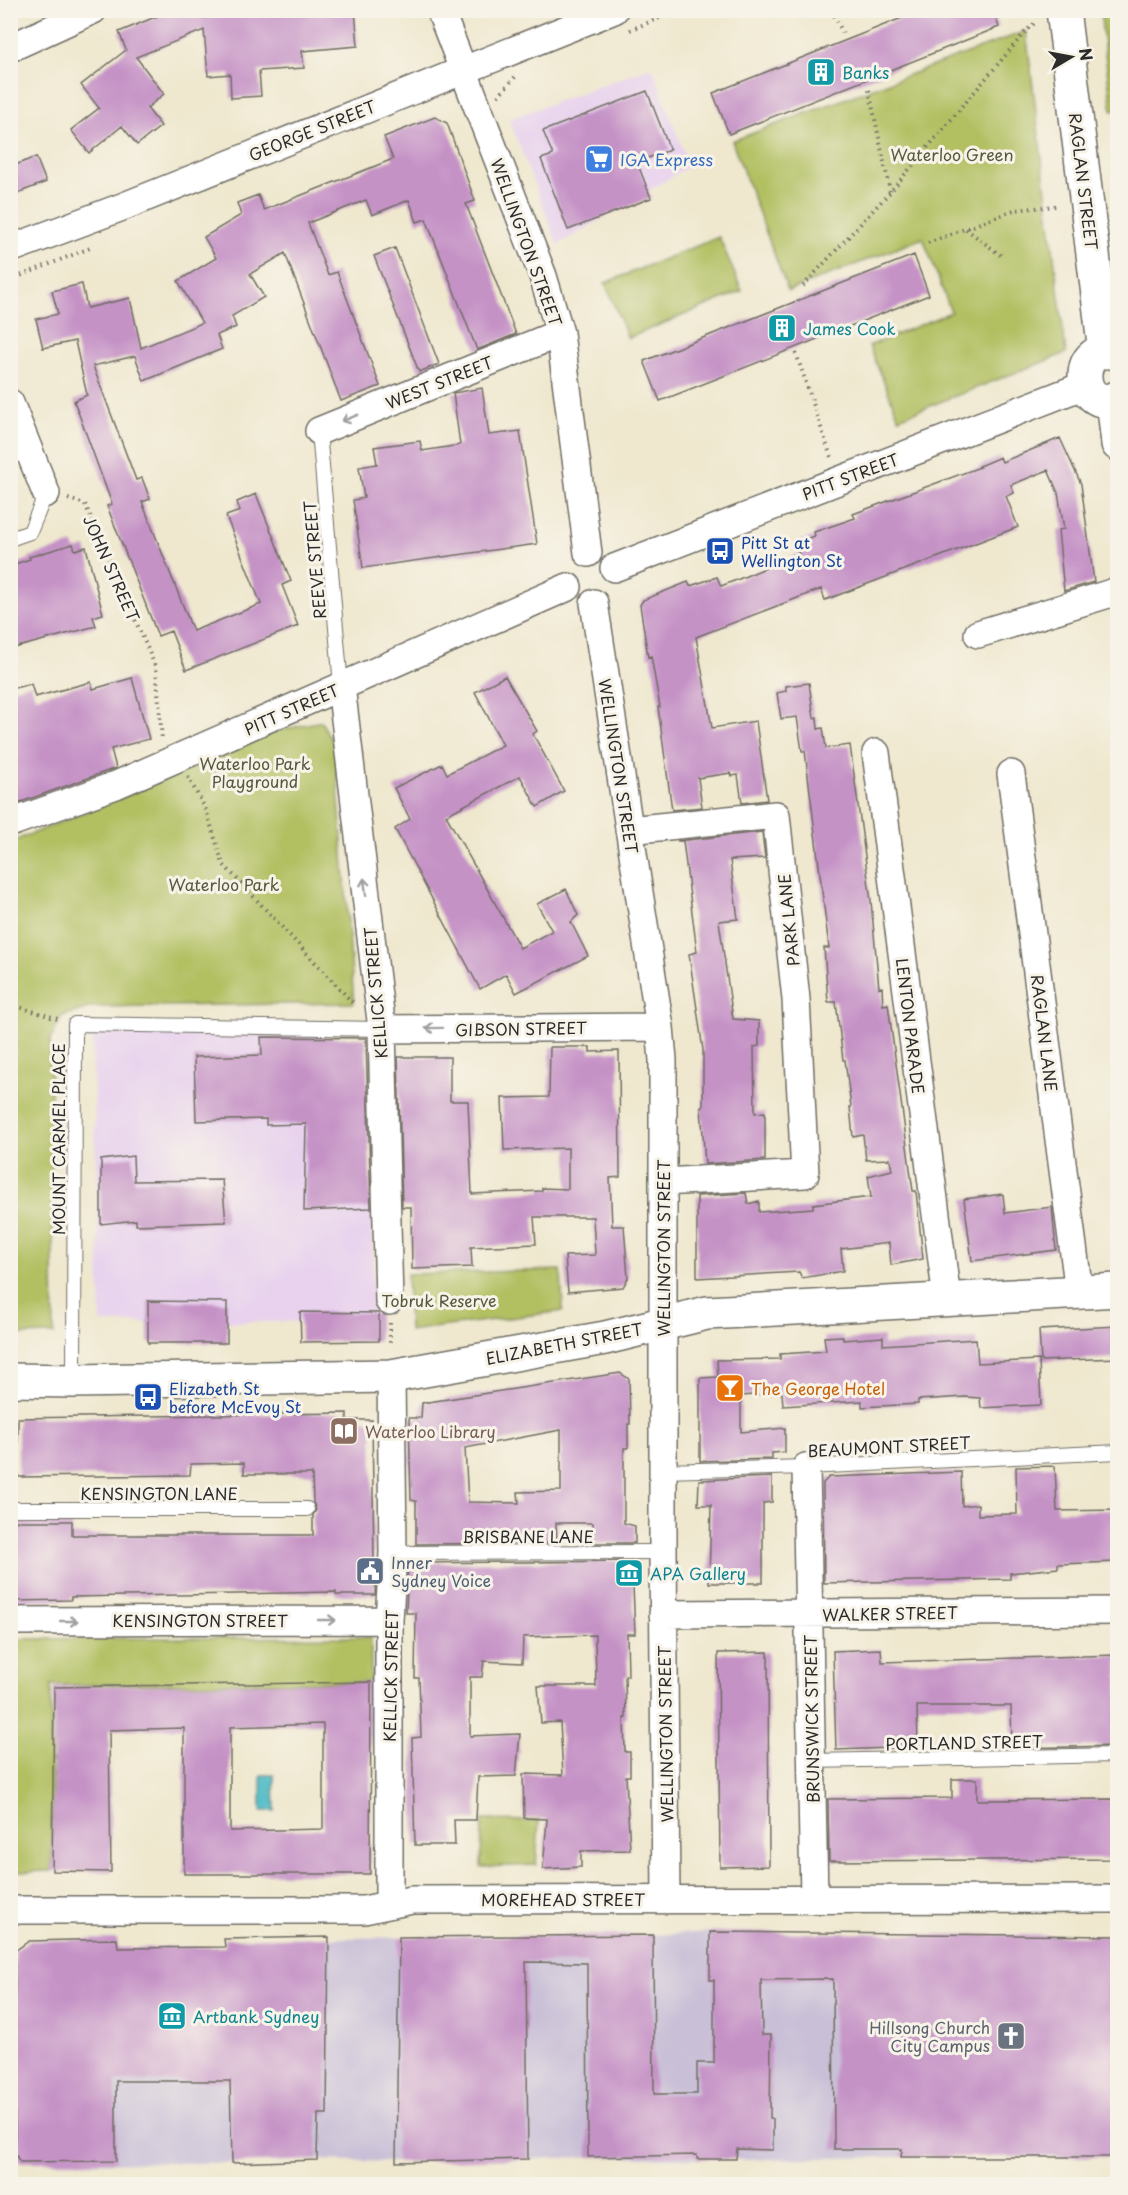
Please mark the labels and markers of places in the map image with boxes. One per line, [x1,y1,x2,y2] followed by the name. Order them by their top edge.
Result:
[805,56,837,88] building icon: Banks
[842,60,889,84] place label: Banks
[583,143,615,175] supermarket icon: IGA Express
[620,147,713,171] place label: IGA Express
[766,312,798,344] building icon: James Cook
[803,316,896,340] place label: James Cook
[741,530,842,572] place label: Pitt St at Wellington St
[704,535,736,567] bus stop icon: Pitt St at Wellington St
[714,1372,746,1404] bar icon: The George Hotel
[169,1376,301,1418] place label: Elizabeth St before McEvoy St
[751,1376,885,1400] place label: The George Hotel
[132,1381,164,1413] bus stop icon: Elizabeth St before McEvoy St
[328,1415,360,1447] library icon: Waterloo Library
[365,1419,496,1443] place label: Waterloo Library
[391,1550,491,1592] place label: Inner Sydney Voice
[354,1555,386,1587] public building icon: Inner Sydney Voice
[613,1557,645,1589] museum icon: APA Gallery
[650,1561,746,1585] place label: APA Gallery
[156,2000,188,2032] museum icon: Artbank Sydney
[193,2004,319,2028] place label: Artbank Sydney
[869,2015,990,2057] place label: Hillsong Church City Campus
[995,2020,1027,2052] church icon: Hillsong Church City Campus

